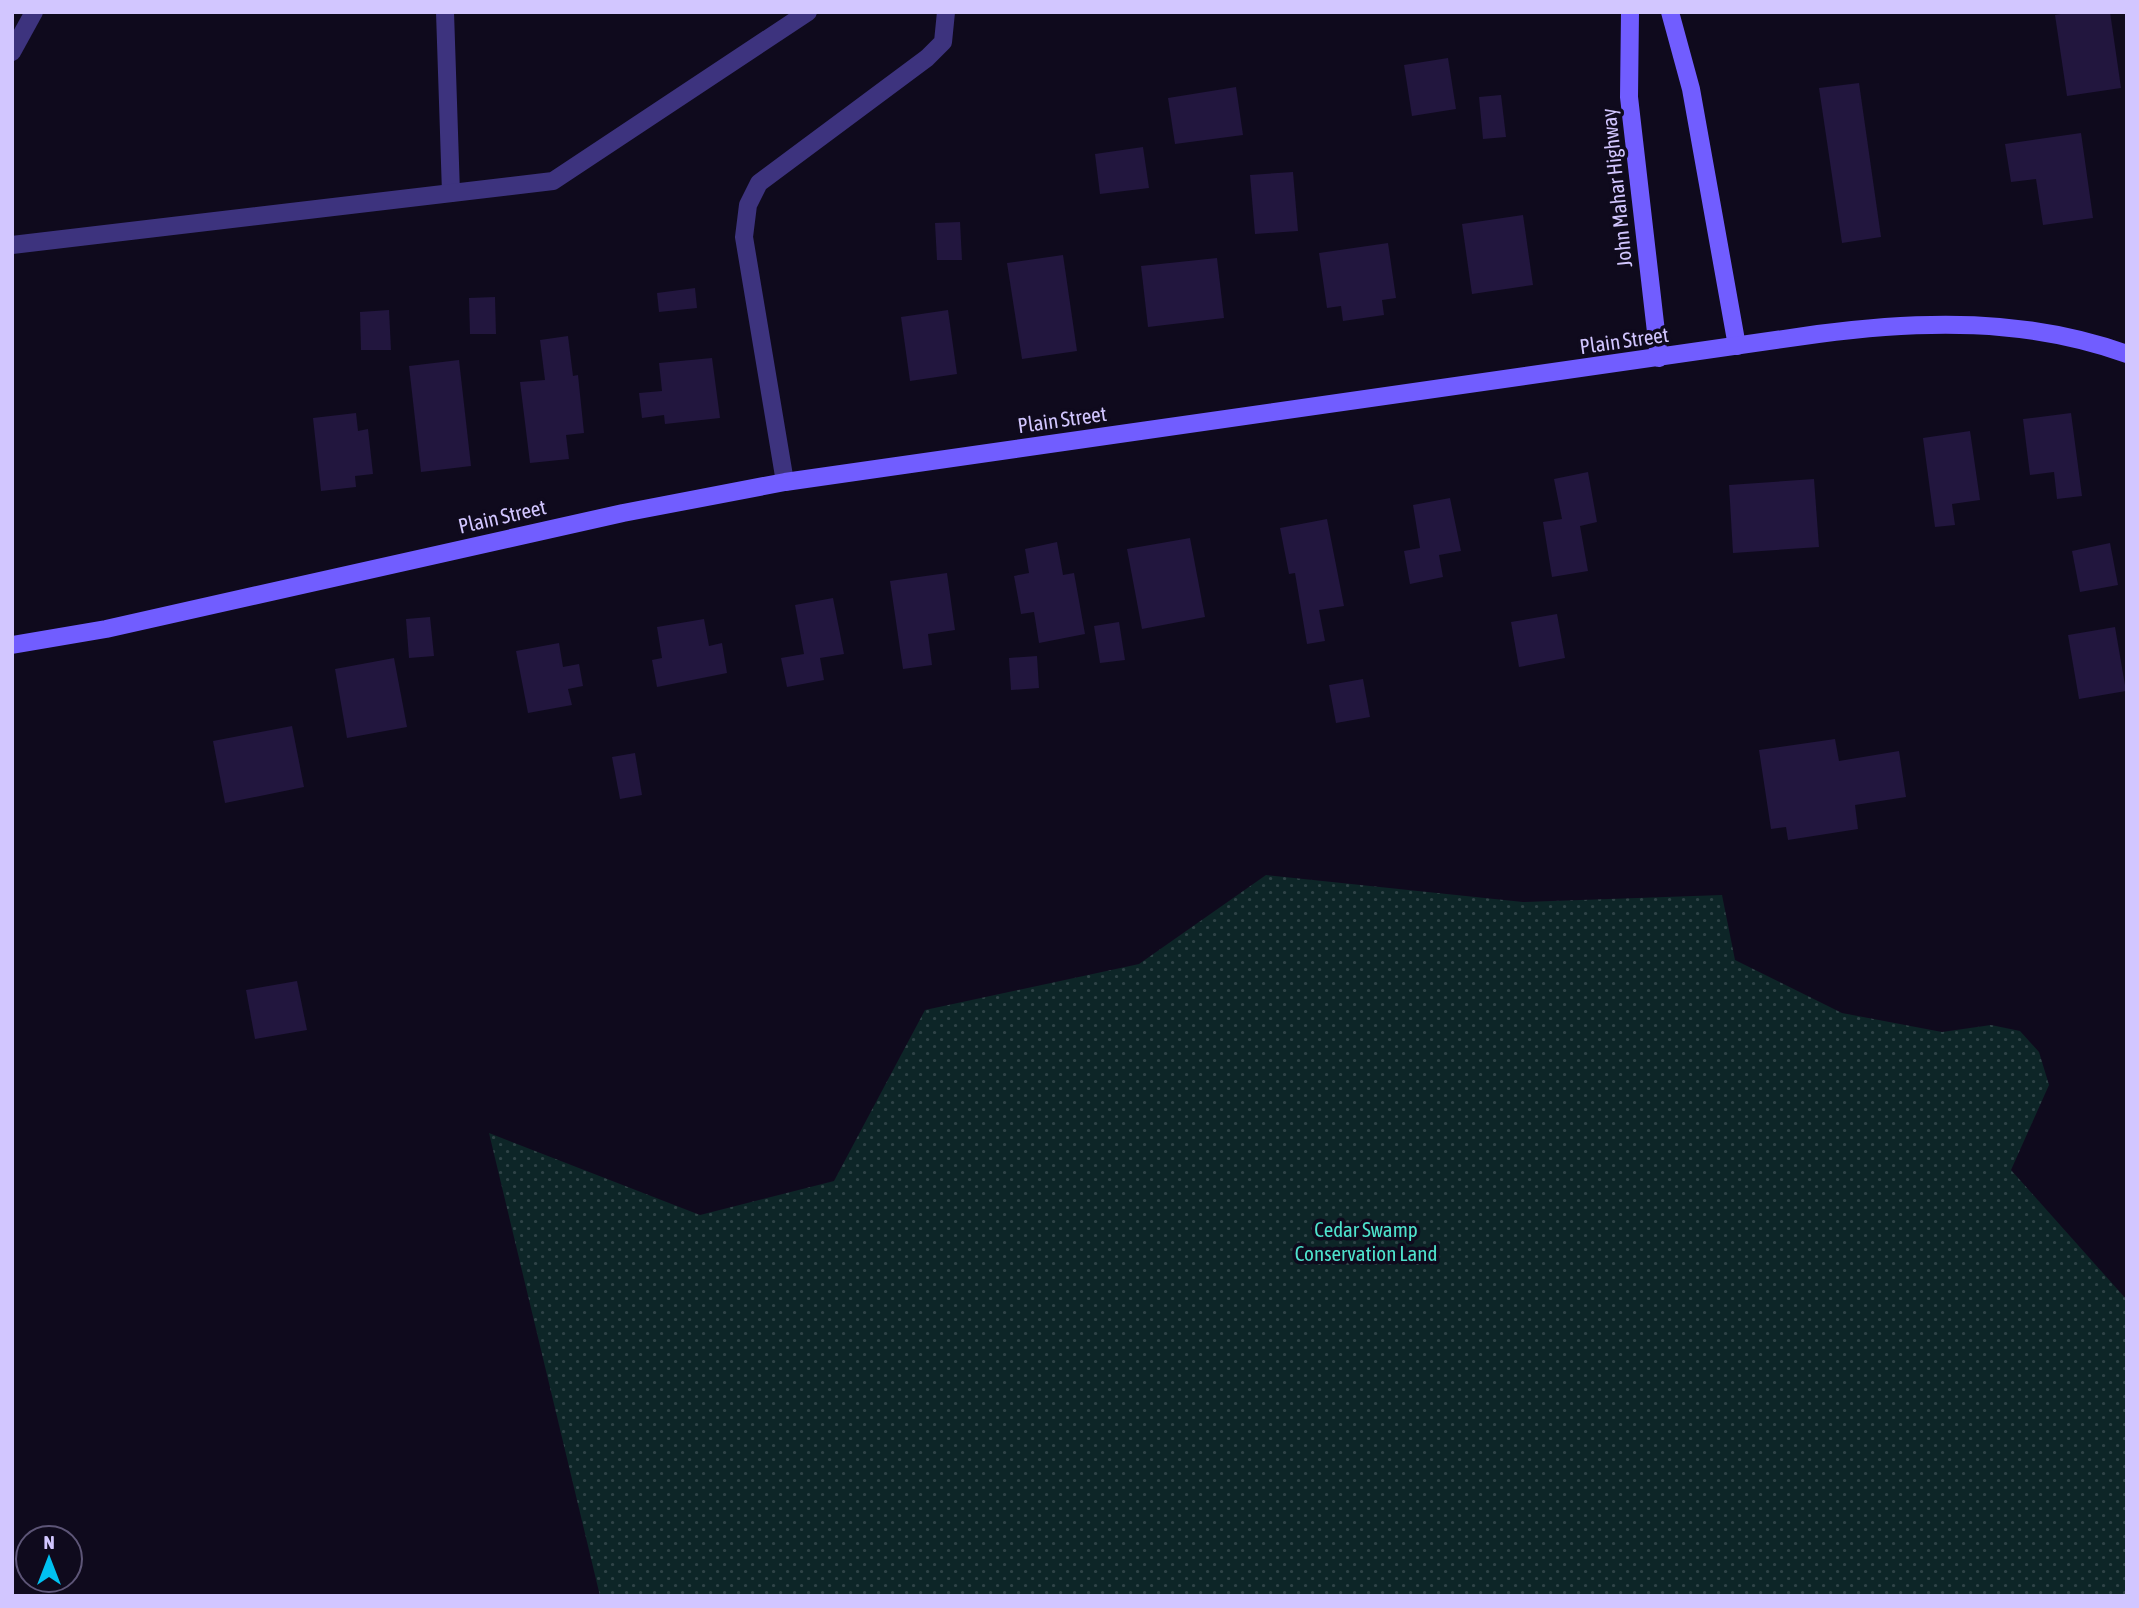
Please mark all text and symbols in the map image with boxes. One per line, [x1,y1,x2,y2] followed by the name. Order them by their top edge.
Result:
[1596,107,1636,269] street label: John Mahar Highway
[1578,322,1670,358] street label: Plain Street
[1016,401,1108,437] street label: Plain Street
[456,494,548,538] street label: Plain Street
[1295,1217,1437,1265] park label: Cedar Swamp Conservation Land
[14,1524,84,1594] north arrow
[43,1531,55,1553] text: N

